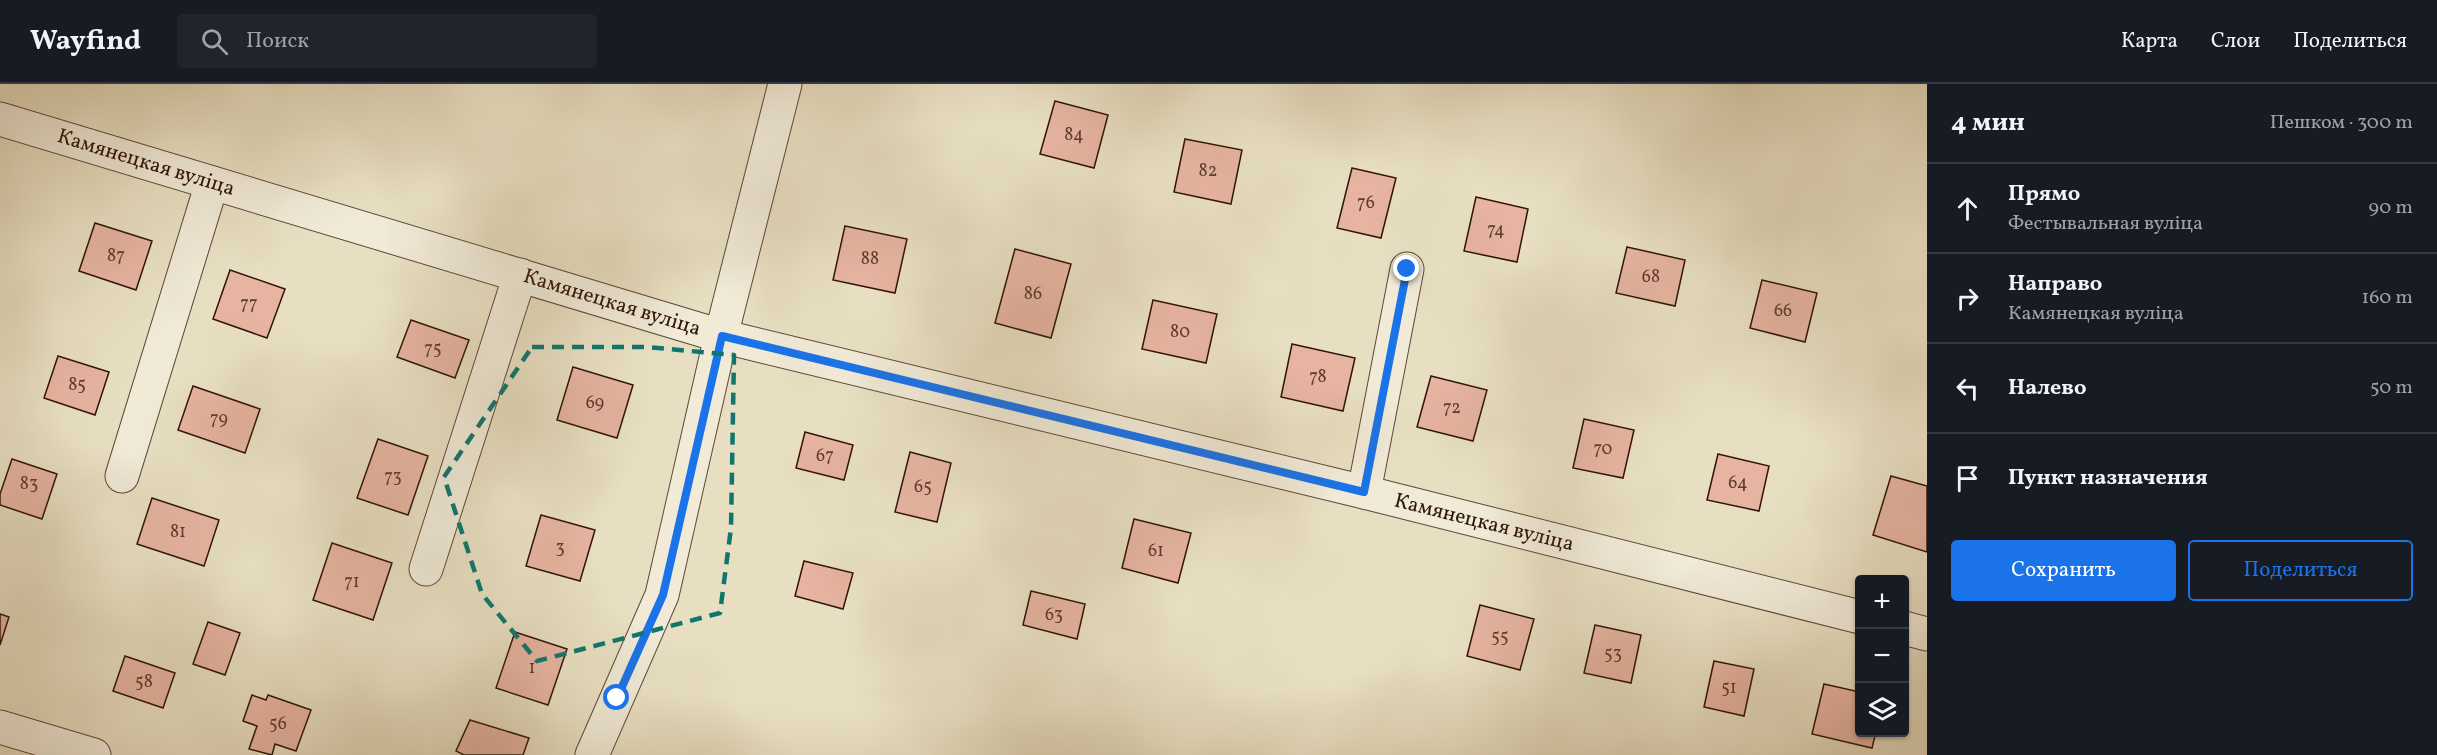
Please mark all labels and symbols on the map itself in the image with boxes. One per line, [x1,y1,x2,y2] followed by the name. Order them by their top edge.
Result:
[54,122,238,204] street label: Камянецкая вуліца
[1064,123,1084,148] house number: 84
[1199,159,1217,184] house number: 82
[1357,191,1375,216] house number: 76
[1487,218,1505,243] house number: 74
[107,244,125,269] house number: 87
[861,247,879,272] house number: 88
[1393,255,1419,281] route end
[520,262,704,344] street label: Камянецкая вуліца
[1642,265,1660,290] house number: 68
[1024,282,1042,307] house number: 86
[240,292,258,317] house number: 77
[1774,299,1792,324] house number: 66
[1170,320,1190,345] house number: 80
[424,337,442,362] house number: 75
[1309,365,1327,390] house number: 78
[68,373,86,398] house number: 85
[586,391,604,416] house number: 69
[1443,396,1461,421] house number: 72
[210,407,228,432] house number: 79
[1594,437,1613,462] house number: 70
[816,444,834,469] house number: 67
[384,465,402,490] house number: 73
[1728,471,1748,496] house number: 64
[20,472,38,497] house number: 83
[914,475,932,500] house number: 65
[1391,487,1577,559] street label: Камянецкая вуліца
[170,520,186,545] house number: 81
[555,536,565,561] house number: 3
[1148,539,1164,564] house number: 61
[344,570,360,595] house number: 71
[1045,603,1063,628] house number: 63
[1491,625,1509,650] house number: 55
[1604,642,1622,667] house number: 53
[529,656,535,681] house number: 1
[135,670,153,695] house number: 58
[1721,676,1737,701] house number: 51
[603,684,629,710] route start
[269,712,287,737] house number: 56

